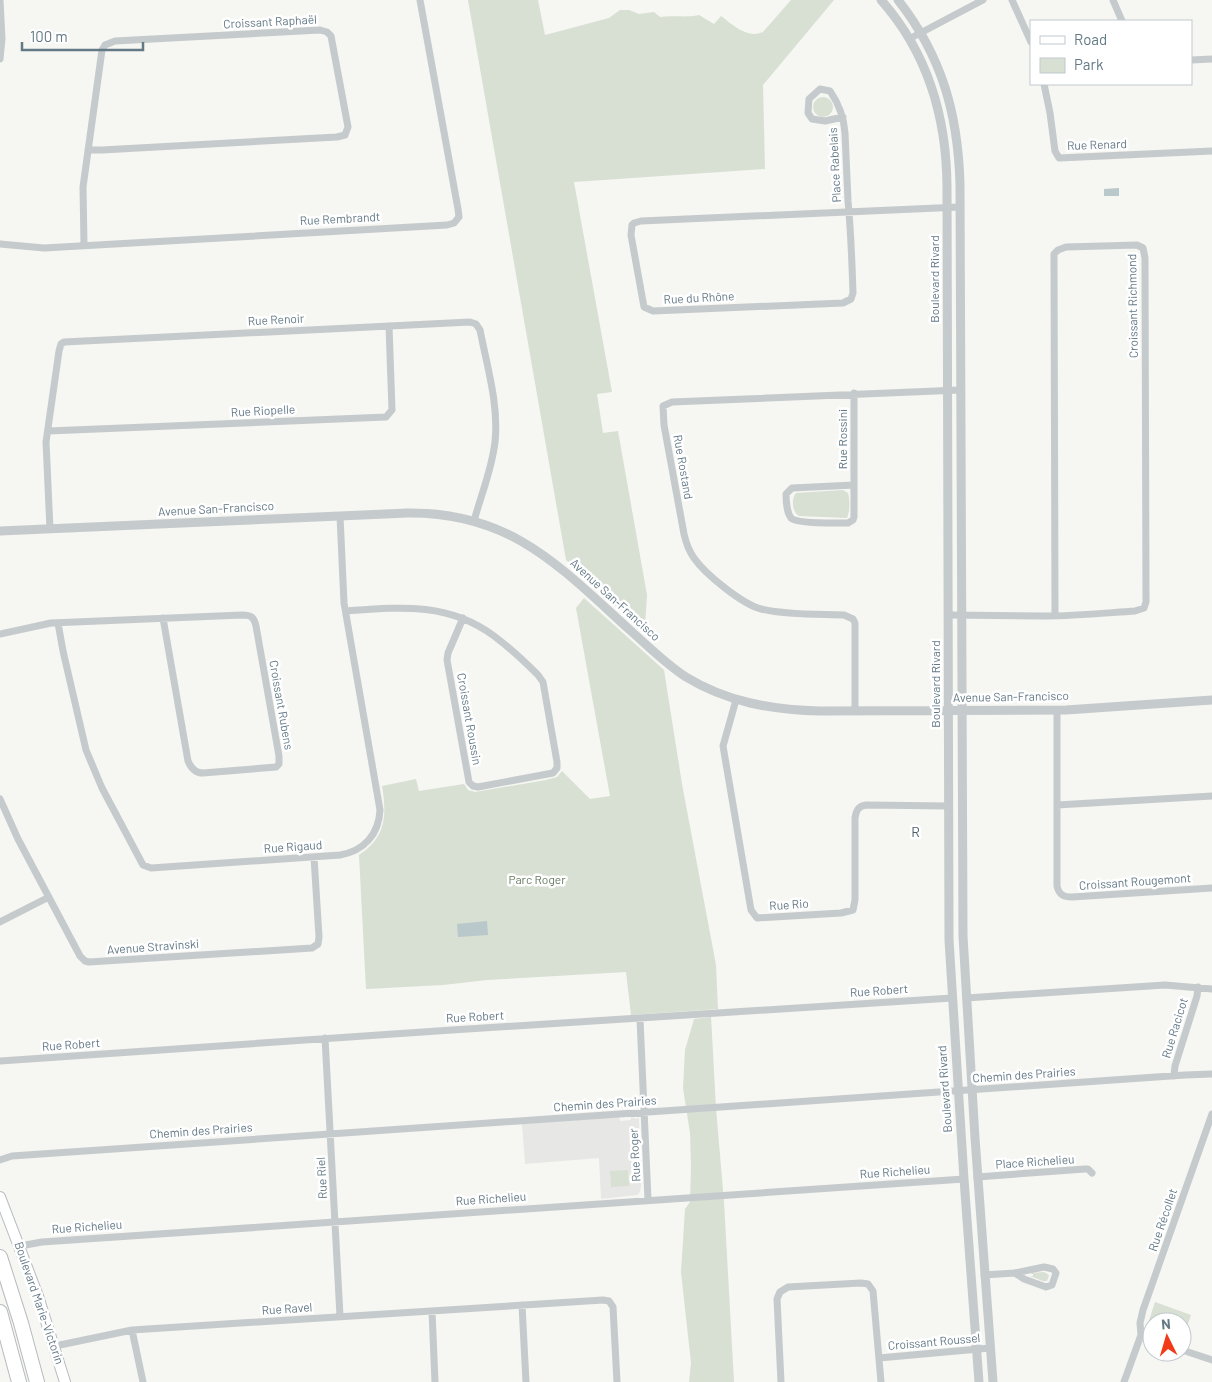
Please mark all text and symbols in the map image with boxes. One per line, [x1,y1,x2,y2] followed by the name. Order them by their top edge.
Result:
[223,12,317,30] street label: Croissant Raphaël
[22,20,144,52] scale bar
[1030,20,1192,85] legend
[30,27,68,45] text: 100 m
[1074,30,1107,48] text: Road
[1074,55,1104,73] text: Park
[825,127,843,203] street label: Place Rabelais
[1067,136,1127,152] street label: Rue Renard
[299,209,381,227] street label: Rue Rembrandt
[927,235,941,323] street label: Boulevard Rivard
[1124,254,1140,358] street label: Croissant Richmond
[663,288,735,306] street label: Rue du Rhône
[247,310,305,327] street label: Rue Renoir
[230,401,295,419] street label: Rue Riopelle
[835,409,849,469] street label: Rue Rossini
[671,433,697,500] street label: Rue Rostand
[158,498,274,518] street label: Avenue San-Francisco
[568,555,664,643] street label: Avenue San-Francisco
[928,640,942,728] street label: Boulevard Rivard
[267,659,297,751] street label: Croissant Rubens
[455,672,485,766] street label: Croissant Roussin
[953,688,1069,704] street label: Avenue San-Francisco
[911,823,921,840] district label: R
[263,837,323,855] street label: Rue Rigaud
[1078,870,1191,892] street label: Croissant Rougemont
[508,872,566,886] park label: Parc Roger
[769,896,809,912] street label: Rue Rio
[106,936,200,956] street label: Avenue Stravinski
[849,981,908,999] street label: Rue Robert
[1158,996,1190,1060] street label: Rue Racicot
[446,1007,504,1025] street label: Rue Robert
[41,1035,100,1053] street label: Rue Robert
[934,1045,954,1133] street label: Boulevard Rivard
[972,1063,1076,1085] street label: Chemin des Prairies
[553,1092,657,1114] street label: Chemin des Prairies
[149,1119,253,1141] street label: Chemin des Prairies
[626,1127,642,1182] street label: Rue Roger
[995,1151,1075,1171] street label: Place Richelieu
[313,1157,329,1199] street label: Rue Riel
[859,1162,931,1180] street label: Rue Richelieu
[1145,1187,1179,1253] street label: Rue Récollet
[455,1189,527,1207] street label: Rue Richelieu
[51,1217,123,1235] street label: Rue Richelieu
[12,1240,68,1366] street label: Boulevard Marie-Victorin
[261,1299,313,1317] street label: Rue Ravel
[1142,1312,1192,1362] north arrow
[1160,1315,1171,1332] text: N
[887,1330,981,1352] street label: Croissant Roussel

